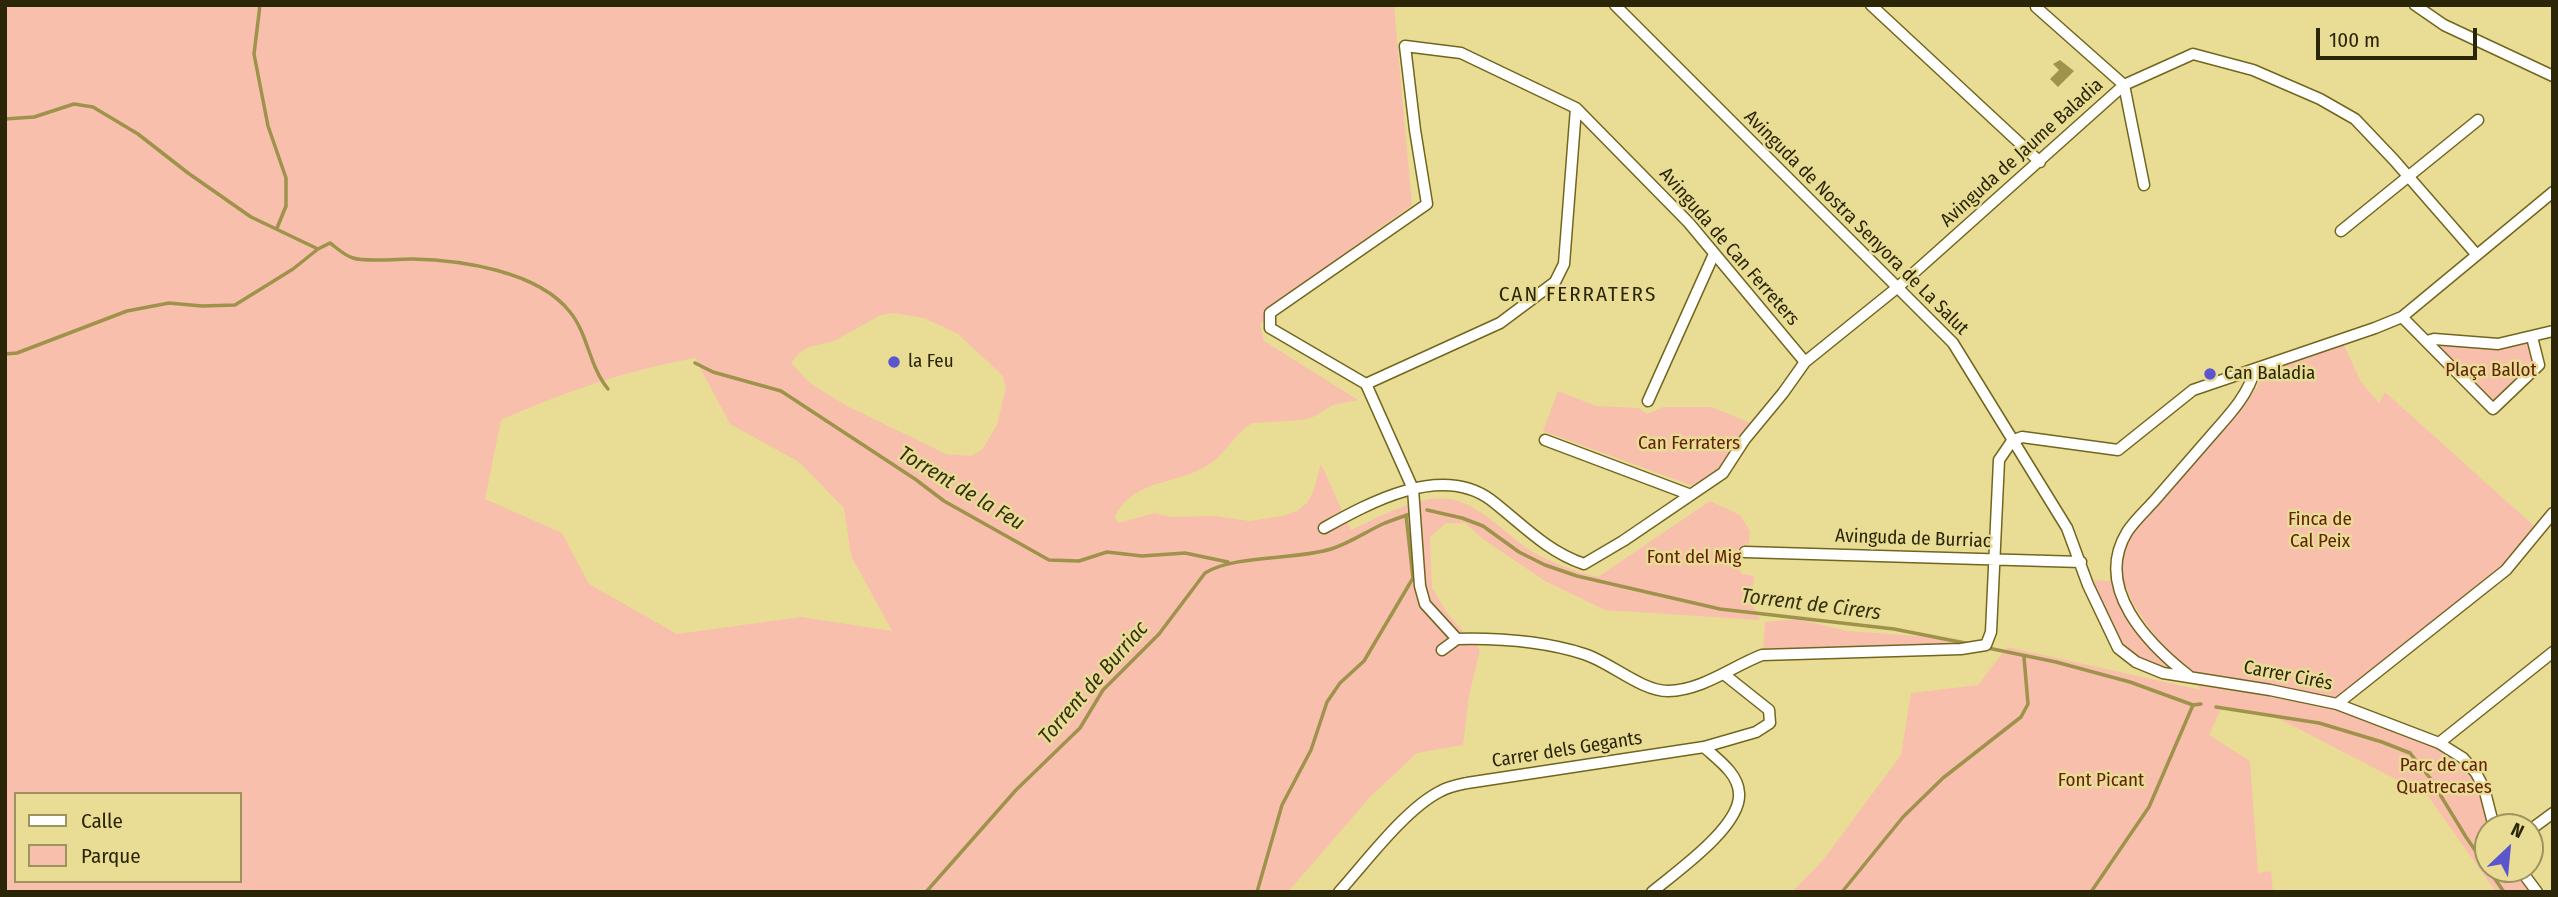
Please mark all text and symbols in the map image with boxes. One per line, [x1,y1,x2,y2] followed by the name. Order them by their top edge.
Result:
[2320,14,2481,58] scale bar
[2329,27,2380,53] text: 100 m
[1936,74,2108,232] street label: Avinguda de Jaume Baladia
[1739,106,1973,340] street label: Avinguda de Nostra Senyora de La Salut
[1654,163,1804,331] street label: Avinguda de Can Ferreters
[1500,282,1656,308] district label: CAN FERRATERS
[908,351,954,373] place label: la Feu
[886,354,902,370] marker: la Feu
[2445,360,2537,382] park label: Plaça Ballot
[2224,363,2315,385] place label: Can Baladia
[2202,366,2218,382] marker: Can Baladia
[1638,433,1740,455] park label: Can Ferraters
[893,442,1029,536] water label: Torrent de la Feu
[2288,509,2352,553] park label: Finca de Cal Peix
[1835,525,1991,553] street label: Avinguda de Burriac
[1647,547,1741,569] park label: Font del Mig
[1740,584,1882,626] water label: Torrent de Cirers
[1034,617,1154,749] water label: Torrent de Burriac
[2242,656,2334,696] street label: Carrer Cirés
[1490,727,1644,773] street label: Carrer dels Gegants
[2396,755,2492,799] park label: Parc de can Quatrecases
[2058,770,2144,792] park label: Font Picant
[14,792,242,883] legend
[81,808,123,834] text: Calle
[2474,813,2544,883] north arrow
[2507,818,2528,843] text: N
[81,843,141,869] text: Parque

